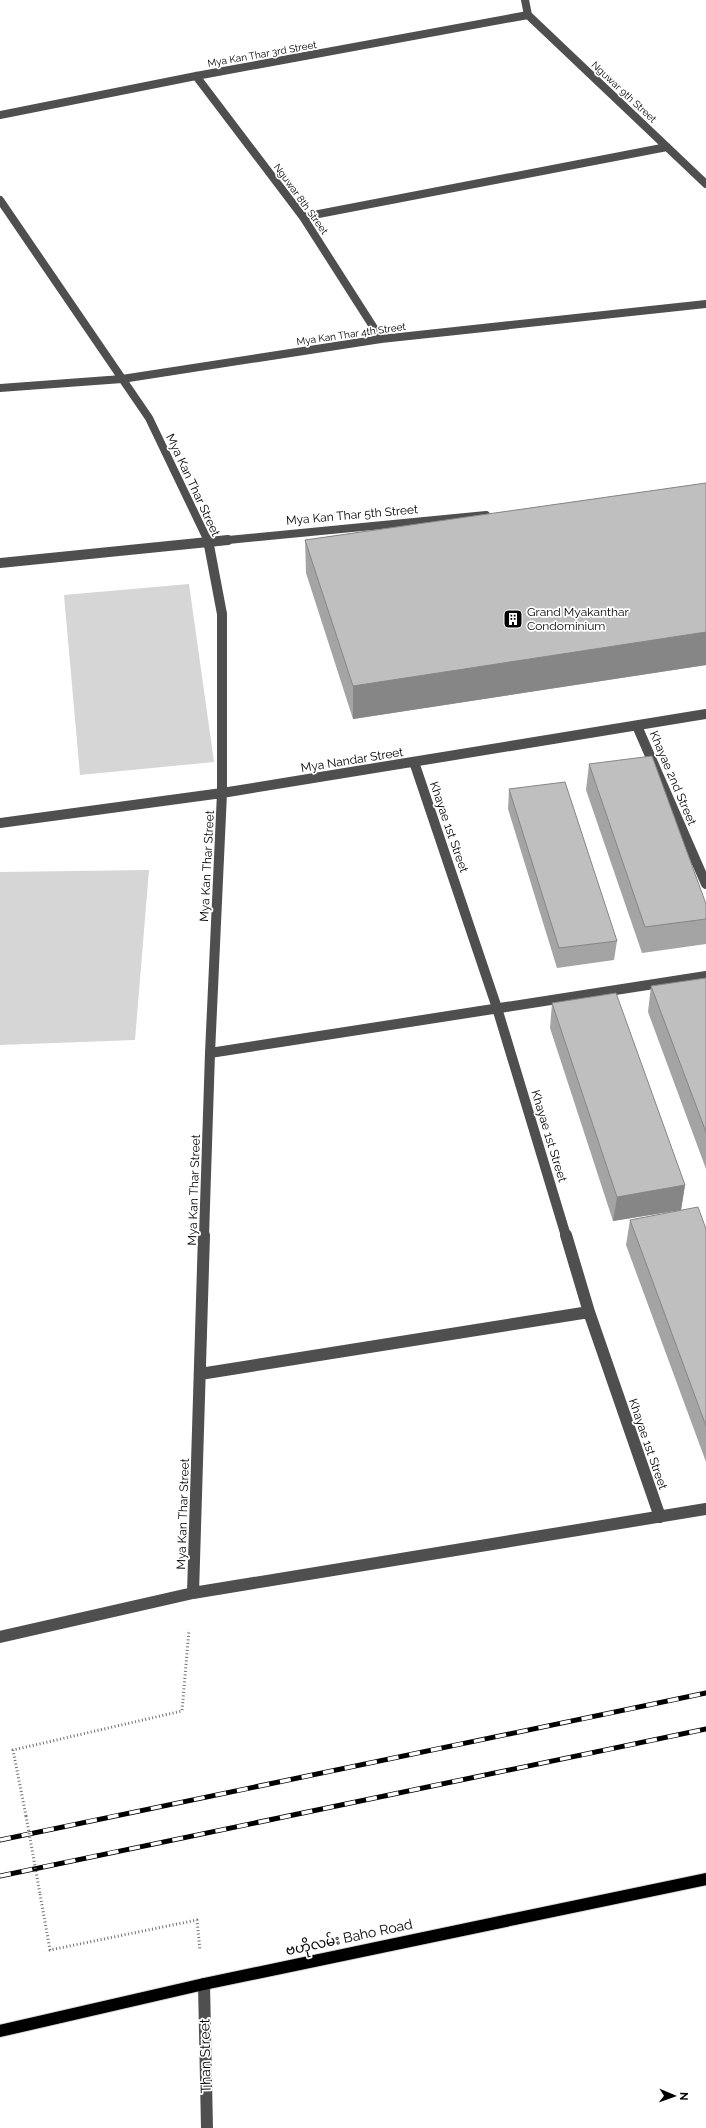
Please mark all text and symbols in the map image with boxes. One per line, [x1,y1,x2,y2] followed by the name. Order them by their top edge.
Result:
[207,39,318,69] street label: Mya Kan Thar 3rd Street
[589,59,659,125] street label: Nguwar 9th Street
[272,162,331,237] street label: Nguwar 8th Street
[296,321,407,347] street label: Mya Kan Thar 4th Street
[163,431,223,539] street label: Mya Kan Thar Street
[286,502,418,528] street label: Mya Kan Thar 5th Street
[527,605,630,633] place label: Grand Myakanthar Condominium
[502,608,524,630] building icon: Grand Myakanthar Condominium
[647,729,699,827] street label: Khayae 2nd Street
[300,745,404,775] street label: Mya Nandar Street
[427,780,471,874] street label: Khayae 1st Street
[197,810,217,922] street label: Mya Kan Thar Street
[528,1088,570,1184] street label: Khayae 1st Street
[185,1134,203,1246] street label: Mya Kan Thar Street
[626,1397,670,1491] street label: Khayae 1st Street
[174,1458,192,1570] street label: Mya Kan Thar Street
[284,1914,415,1962] street label: ဗဟိုလမ်း Baho Road
[196,2018,214,2094] street label: Than Street
[654,2076,694,2116] north arrow
[677,2092,690,2101] text: N

